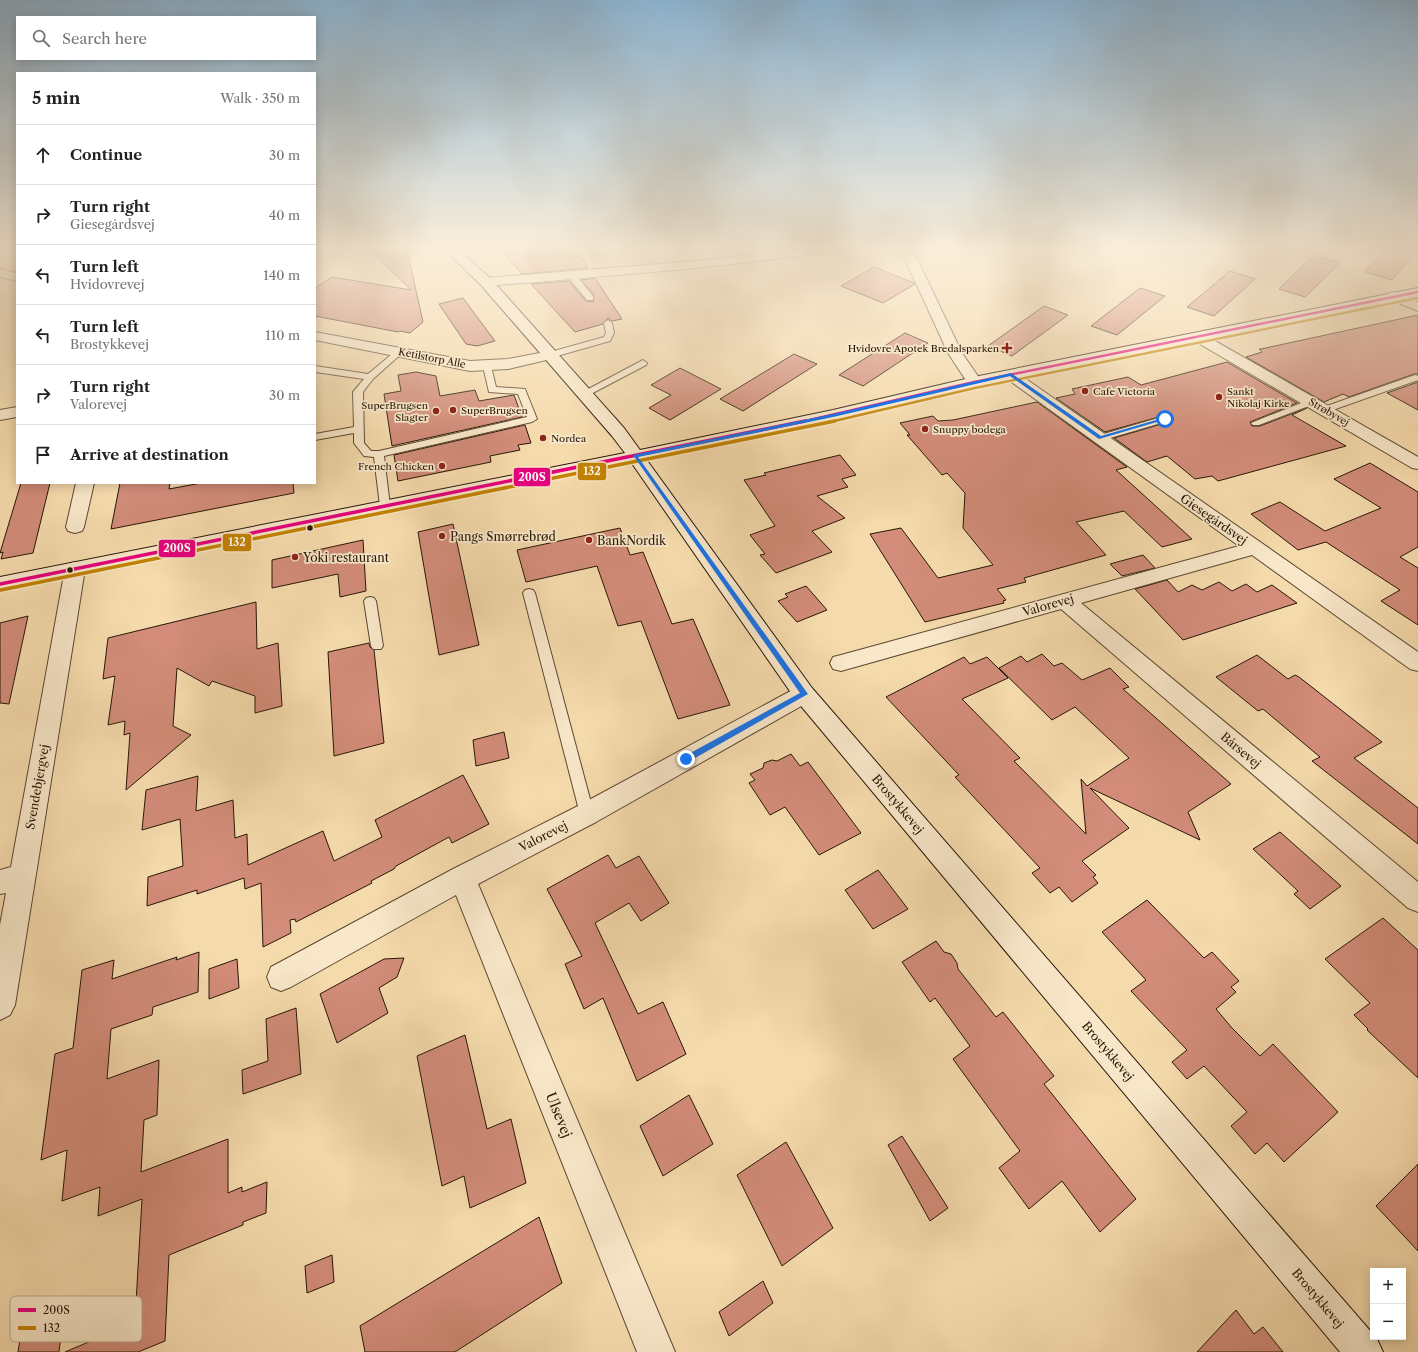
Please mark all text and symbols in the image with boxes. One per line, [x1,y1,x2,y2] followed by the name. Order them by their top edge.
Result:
[16,16,316,60] search box
[30,27,52,49] icon: search
[62,29,147,48] text: Search here
[32,88,80,108] text: 5 min
[220,90,300,106] text: Walk · 350 m
[32,144,54,166] icon: ahead
[70,145,142,164] text: Continue
[269,147,300,163] text: 30 m
[70,197,150,216] text: Turn right
[32,204,54,226] icon: right
[269,207,300,223] text: 40 m
[70,216,155,232] text: Giesegårdsvej
[70,257,139,276] text: Turn left
[32,264,54,286] icon: left
[263,267,300,283] text: 140 m
[70,276,144,292] text: Hvidovrevej
[70,317,139,336] text: Turn left
[32,324,54,346] icon: left
[265,327,300,343] text: 110 m
[70,336,149,352] text: Brostykkevej
[848,342,1000,355] place label: Hvidovre Apotek Bredalsparken
[1002,343,1012,353] marker: Hvidovre Apotek Bredalsparken
[397,345,467,371] street label: Ketilstorp Alle
[70,377,150,396] text: Turn right
[32,384,54,406] icon: right
[1093,385,1156,398] place label: Cafe Victoria
[1227,385,1290,410] place label: Sankt Nikolaj Kirke
[1080,386,1090,396] marker: Cafe Victoria
[269,387,300,403] text: 30 m
[1214,392,1224,402] marker: Sankt Nikolaj Kirke
[1306,395,1352,429] street label: Strøbyvej
[70,396,127,412] text: Valorevej
[361,399,429,424] place label: SuperBrugsen Slagter
[461,404,528,417] place label: SuperBrugsen
[448,405,458,415] marker: SuperBrugsen
[431,406,441,416] marker: SuperBrugsen Slagter
[1156,410,1174,428] route start
[933,423,1007,436] place label: Snuppy bodega
[920,424,930,434] marker: Snuppy bodega
[551,432,587,445] place label: Nordea
[538,433,548,443] marker: Nordea
[32,444,54,466] icon: arrive
[70,445,229,464] text: Arrive at destination
[358,460,435,473] place label: French Chicken
[437,461,447,471] marker: French Chicken
[577,462,607,481] line badge: 132
[583,464,601,478] text: 132
[513,467,551,487] line badge: 200S
[518,470,546,484] text: 200S
[1178,490,1250,548] street label: Giesegårdsvej
[305,523,315,533] unlabelled marker
[450,529,557,544] place label: Pangs Smørrebrød
[437,531,447,541] marker: Pangs Smørrebrød
[222,533,252,552] line badge: 132
[597,533,667,548] place label: BankNordik
[228,535,246,549] text: 132
[584,535,594,545] marker: BankNordik
[158,539,196,558] line badge: 200S
[163,541,191,555] text: 200S
[302,550,390,565] place label: Yoki restaurant
[290,552,300,562] marker: Yoki restaurant
[65,565,75,575] unlabelled marker
[1020,591,1075,620] street label: Valorevej
[1218,729,1264,771] street label: Bårsevej
[22,743,52,831] street label: Svendebjergvej
[677,750,695,768] route end
[869,771,927,837] street label: Brostykkevej
[515,817,570,855] street label: Valorevej
[1079,1018,1137,1084] street label: Brostykkevej
[542,1090,576,1140] street label: Ulsevej
[1289,1265,1347,1331] street label: Brostykkevej
[1370,1268,1406,1340] map controls
[1370,1268,1406,1304] button: +
[10,1296,142,1342] legend
[43,1303,70,1317] text: 200S
[1370,1304,1406,1340] button: −
[43,1321,60,1335] text: 132

